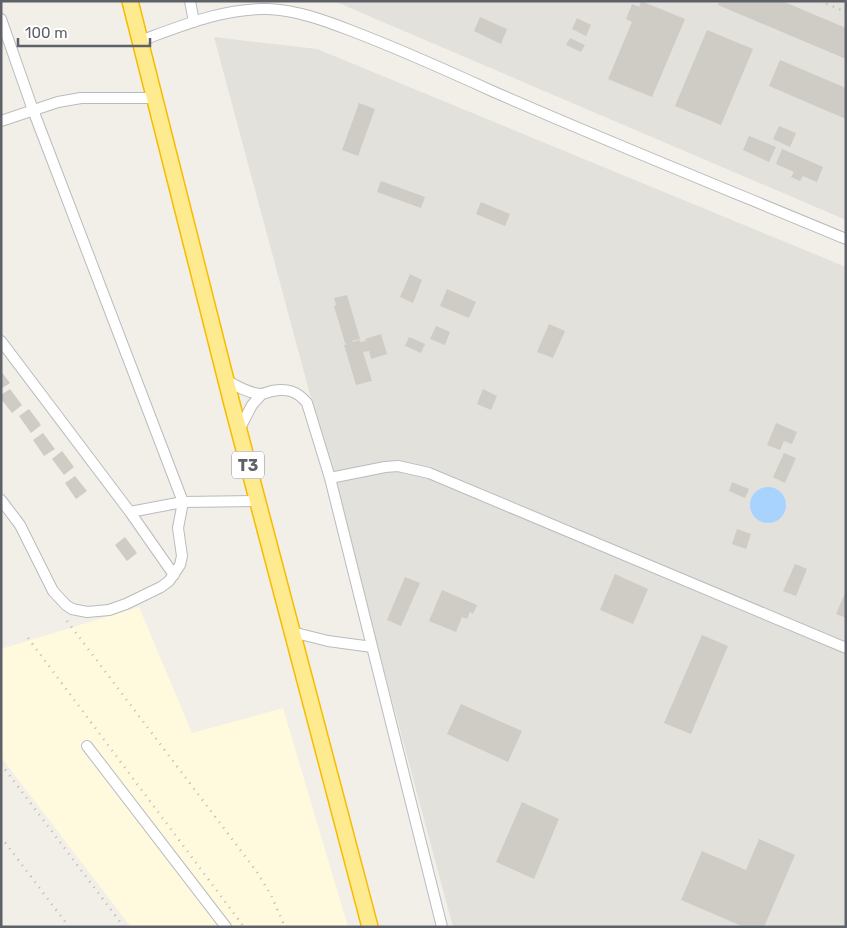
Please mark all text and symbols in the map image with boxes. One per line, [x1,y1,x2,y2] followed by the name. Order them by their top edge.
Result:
[18,15,150,47] scale bar
[25,24,67,42] text: 100 m
[232,452,264,478] road number: T3

